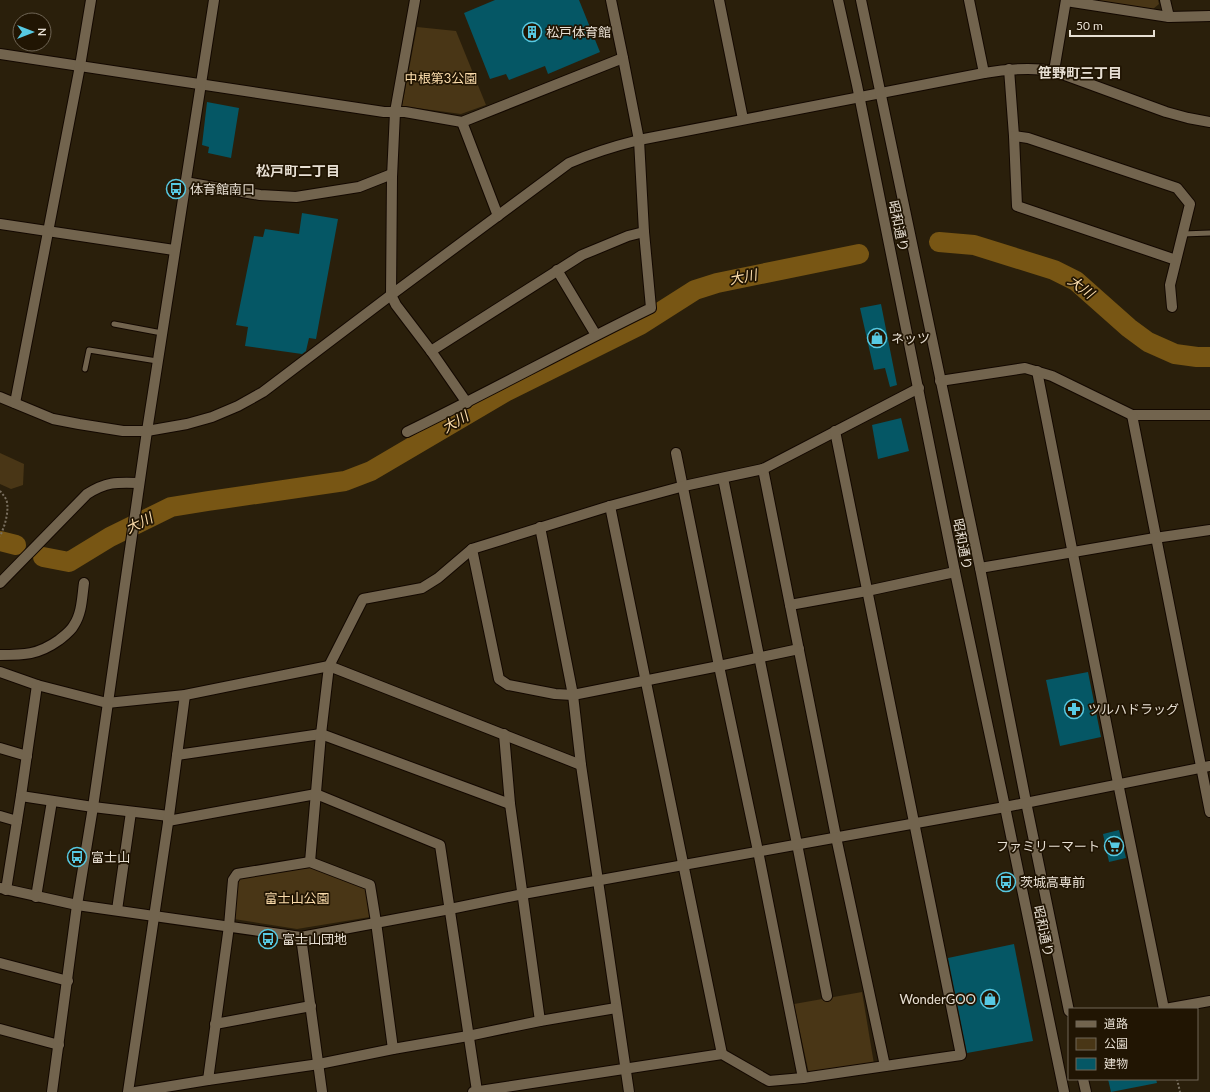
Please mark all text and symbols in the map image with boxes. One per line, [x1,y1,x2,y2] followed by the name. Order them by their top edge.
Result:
[12,12,52,52] north arrow
[1070,12,1154,38] scale bar
[1076,18,1103,33] text: 50 m
[521,21,543,43] building icon: 松戸体育館
[546,24,611,40] place label: 松戸体育館
[36,28,49,36] text: N
[1038,64,1122,81] district label: 笹野町三丁目
[405,70,477,86] park label: 中根第3公園
[256,162,340,179] district label: 松戸町二丁目
[165,178,187,200] bus stop icon: 体育館南口
[190,181,255,197] place label: 体育館南口
[886,199,912,253] street label: 昭和通り
[728,265,760,288] water label: 大川
[1065,271,1099,303] water label: 大川
[866,327,888,349] shop icon: ネッツ
[891,330,930,346] place label: ネッツ
[438,406,473,436] water label: 大川
[122,508,157,536] water label: 大川
[950,517,976,571] street label: 昭和通り
[1063,698,1085,720] pharmacy icon: ツルハドラッグ
[1088,701,1179,717] place label: ツルハドラッグ
[1103,835,1125,857] supermarket icon: ファミリーマート
[996,838,1100,854] place label: ファミリーマート
[66,846,88,868] bus stop icon: 富士山
[91,849,130,865] place label: 富士山
[995,871,1017,893] bus stop icon: 茨城高専前
[1020,874,1085,890] place label: 茨城高専前
[264,890,330,906] park label: 富士山公園
[1031,904,1057,958] street label: 昭和通り
[257,928,279,950] bus stop icon: 富士山団地
[282,931,347,947] place label: 富士山団地
[979,988,1001,1010] shop icon: WonderGOO
[899,991,976,1007] place label: WonderGOO
[1068,1008,1198,1080] legend
[1104,1016,1128,1031] text: 道路
[1104,1036,1128,1051] text: 公園
[1104,1056,1128,1071] text: 建物

